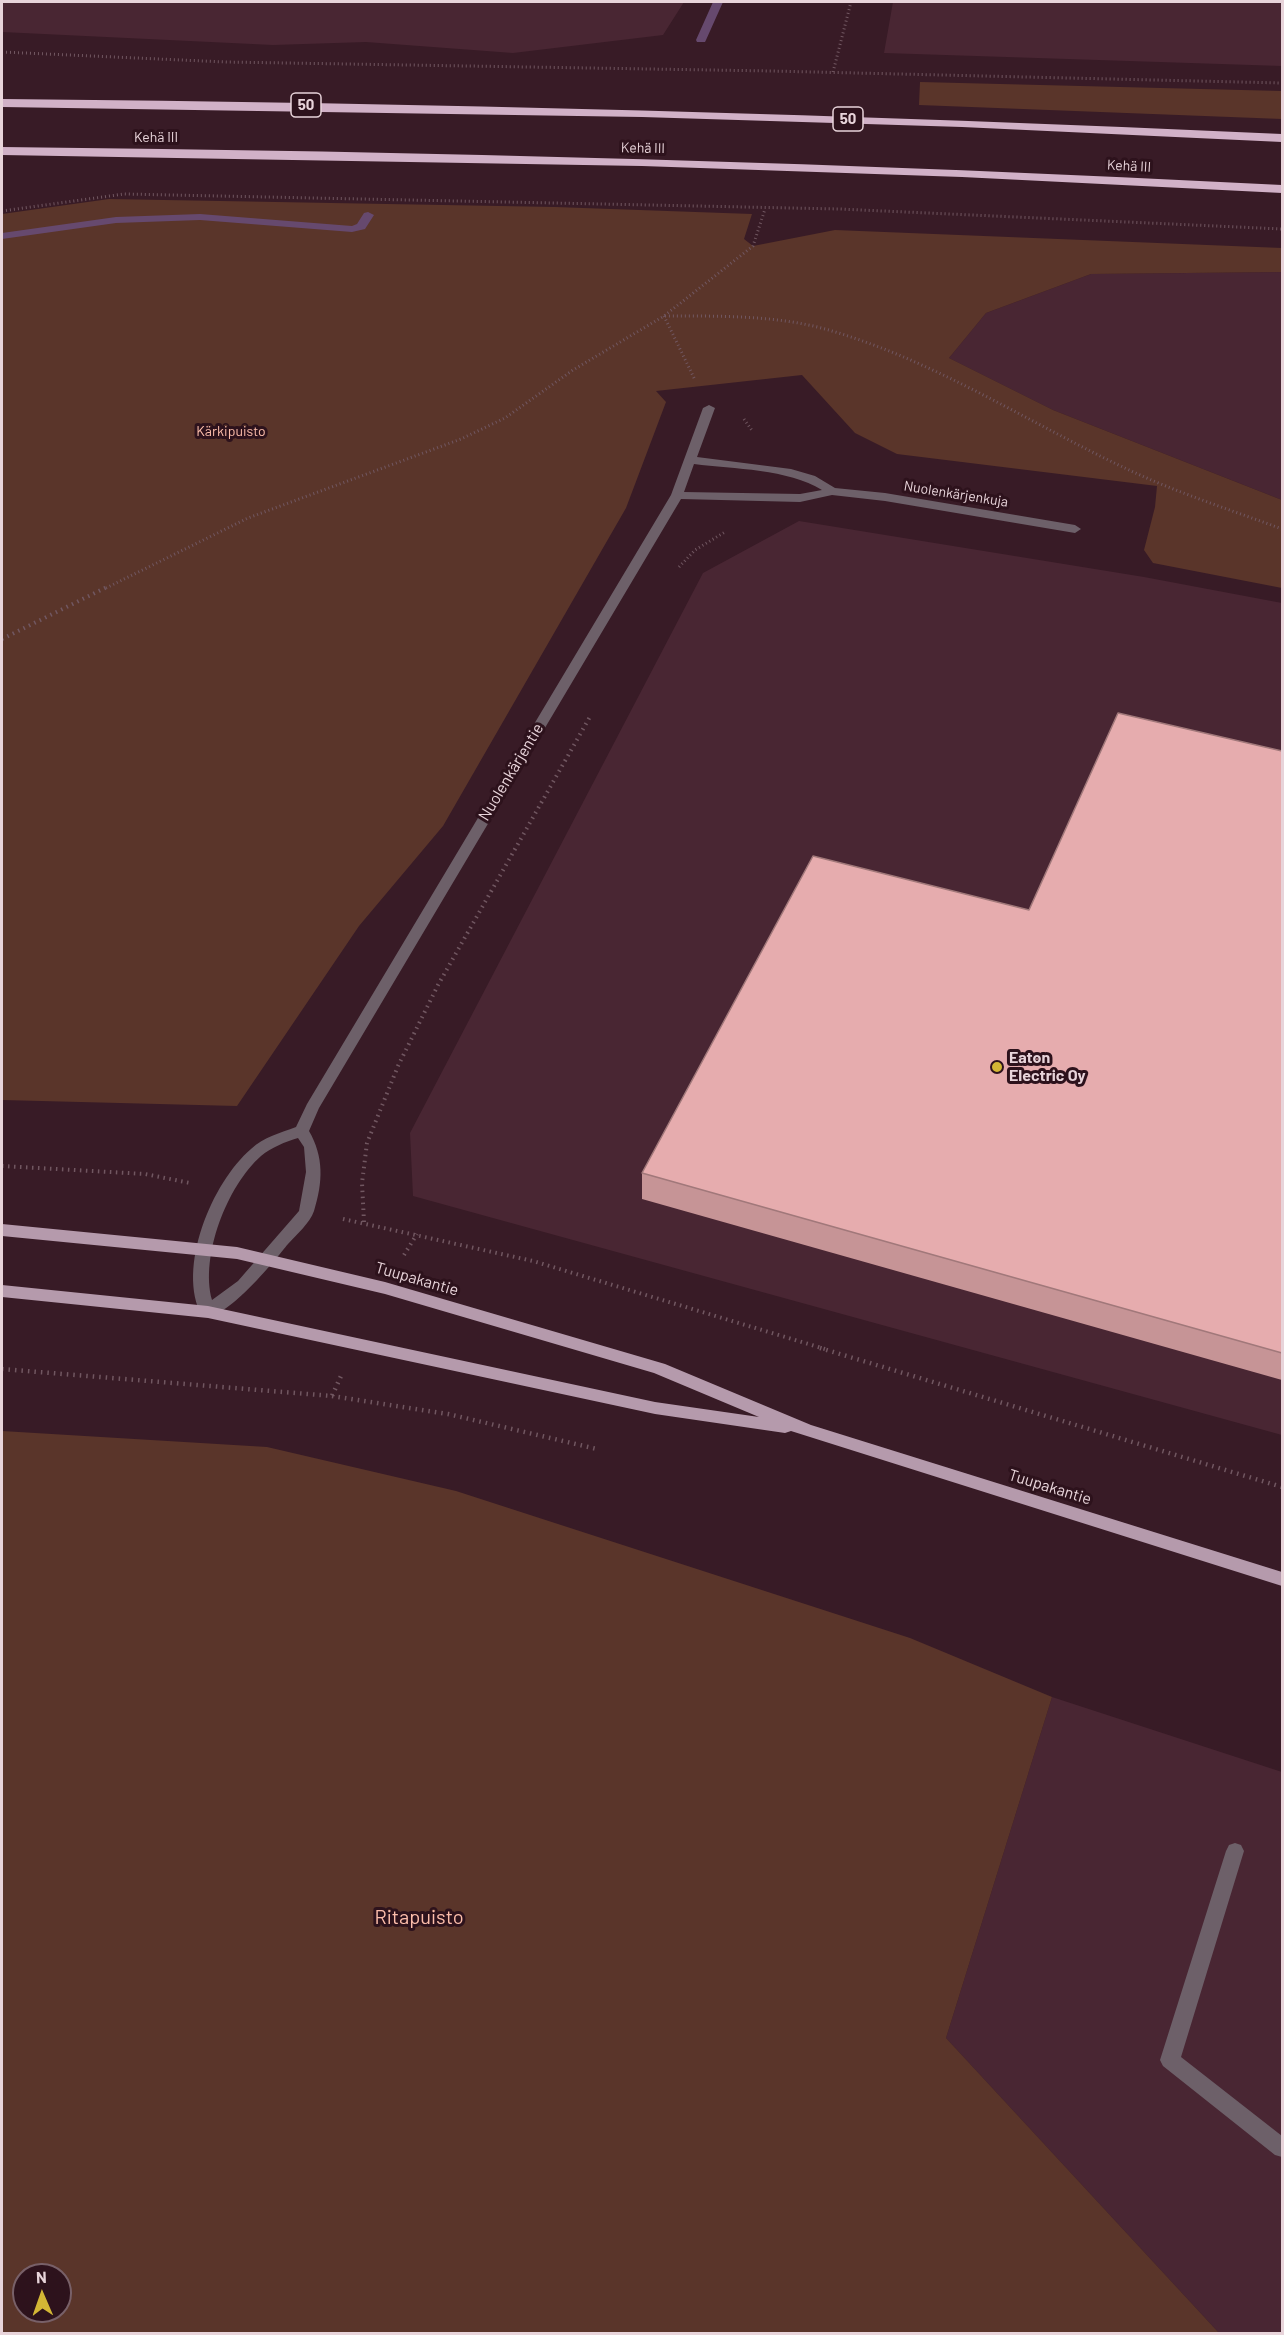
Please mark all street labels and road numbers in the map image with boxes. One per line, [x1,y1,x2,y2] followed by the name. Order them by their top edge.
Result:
[291,93,321,117] road number: 50
[833,107,863,131] road number: 50
[134,129,178,145] street label: Kehä III
[621,139,665,157] street label: Kehä III
[1107,156,1151,176] street label: Kehä III
[903,477,1009,511] street label: Nuolenkärjenkuja
[474,720,548,824] street label: Nuolenkärjentie
[373,1258,461,1300] street label: Tuupakantie
[1006,1465,1094,1509] street label: Tuupakantie

